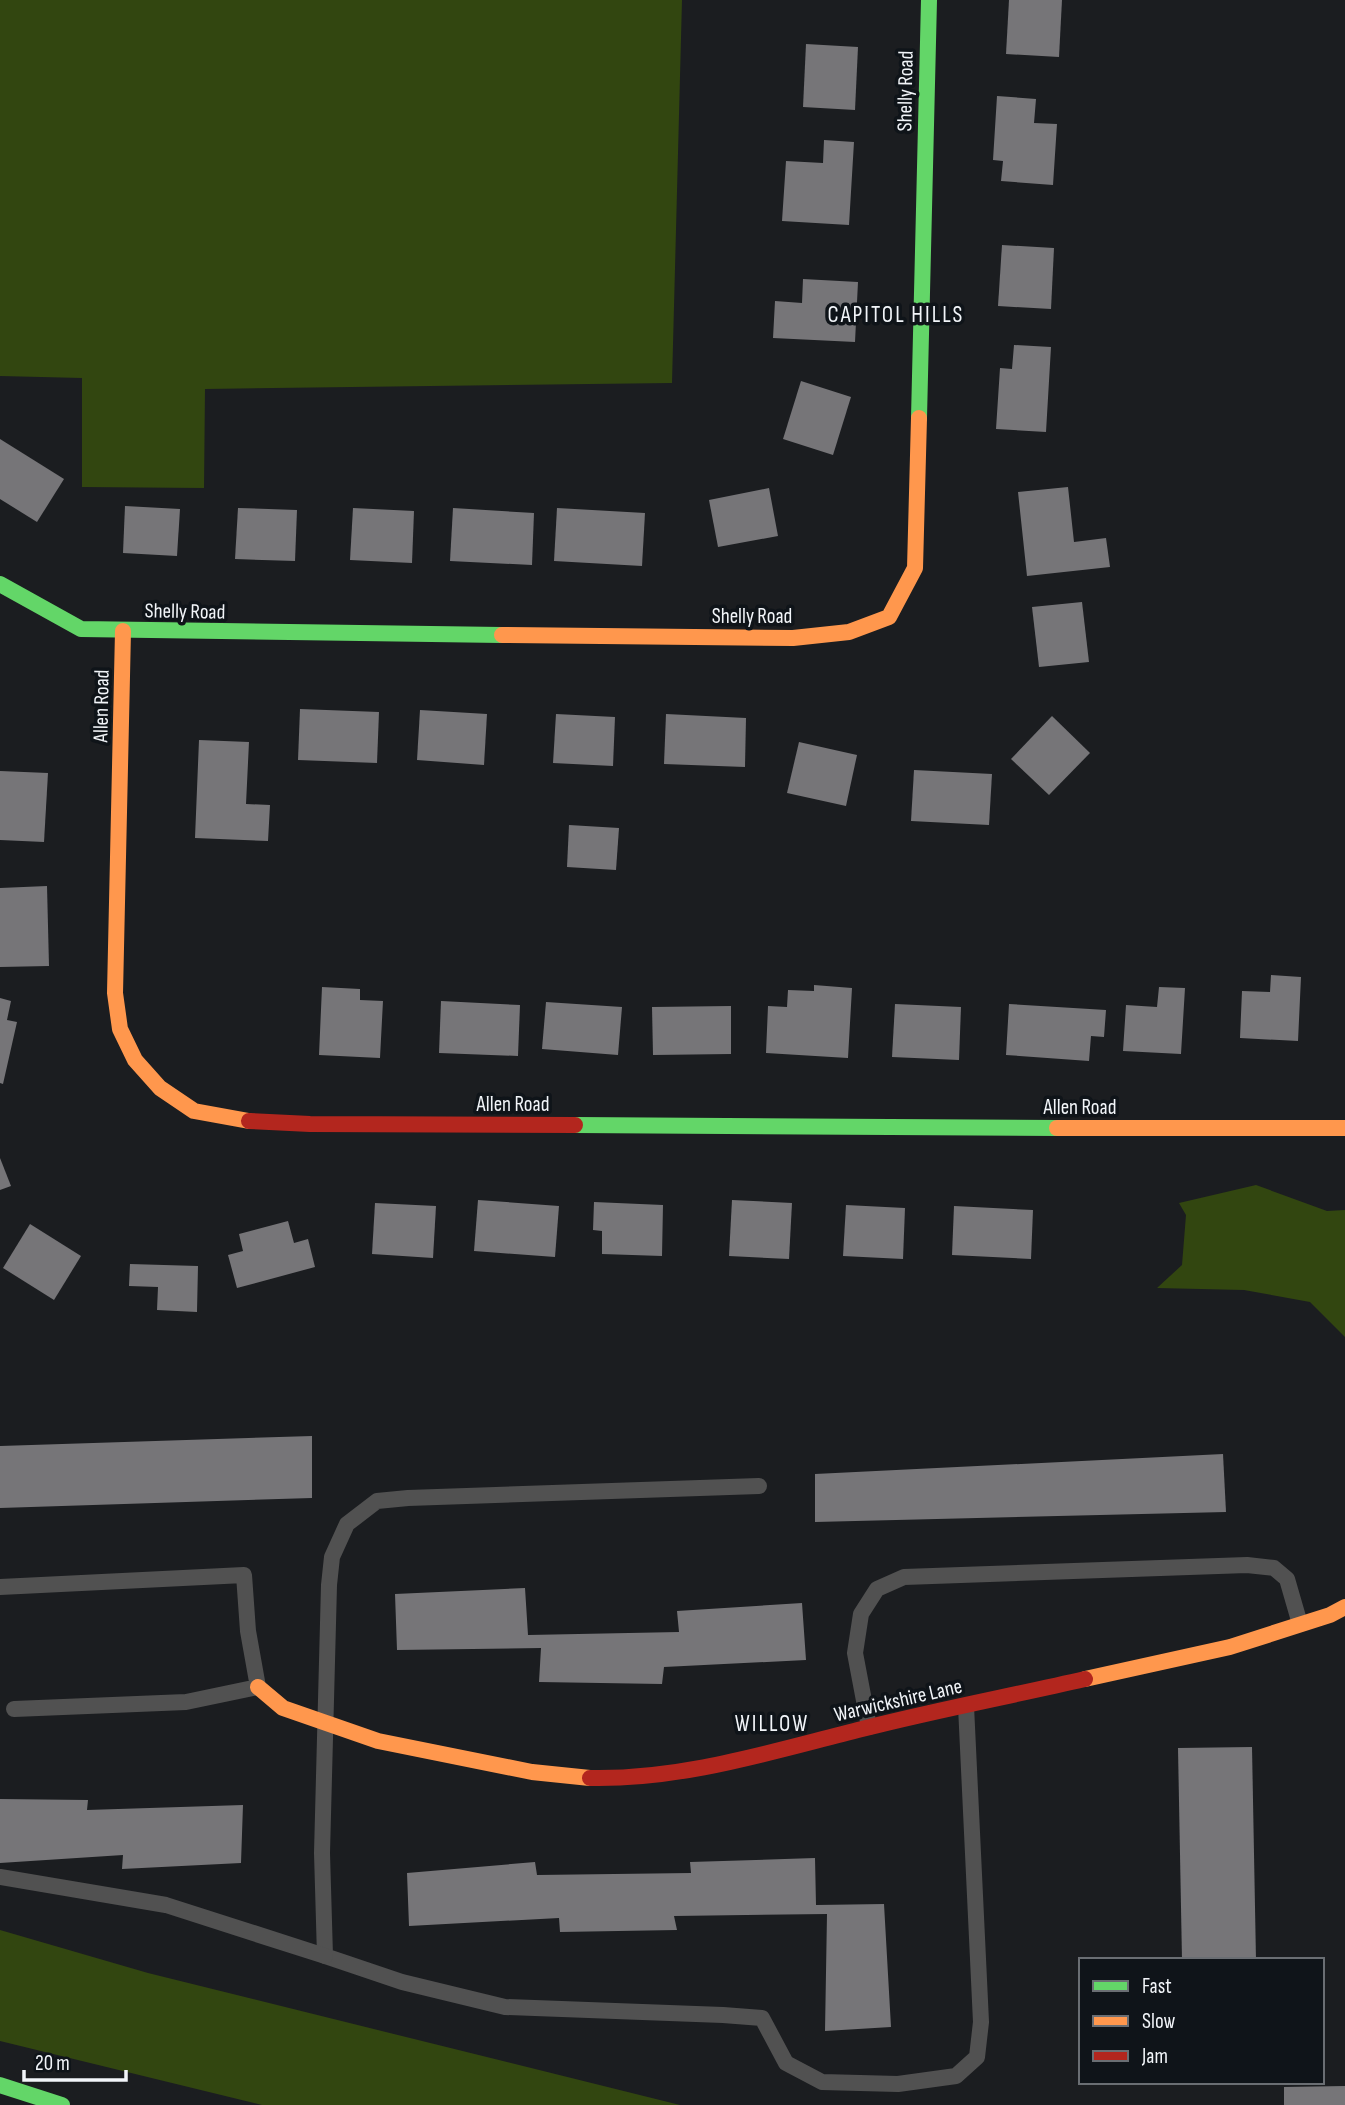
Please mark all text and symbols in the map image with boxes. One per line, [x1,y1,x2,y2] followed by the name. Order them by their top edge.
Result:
[892,50,919,132] street label: Shelly Road
[828,301,964,329] district label: CAPITOL HILLS
[144,598,226,625] street label: Shelly Road
[712,604,792,629] street label: Shelly Road
[88,669,115,744] street label: Allen Road
[476,1092,549,1117] street label: Allen Road
[1043,1095,1116,1120] street label: Allen Road
[832,1674,965,1727] street label: Warwickshire Lane
[735,1710,809,1738] district label: WILLOW
[1079,1958,1324,2084] legend
[1142,1974,1172,1999] text: Fast
[1142,2009,1176,2034] text: Slow
[24,2038,126,2082] scale bar
[1141,2044,1168,2069] text: Jam
[35,2051,70,2076] text: 20 m

